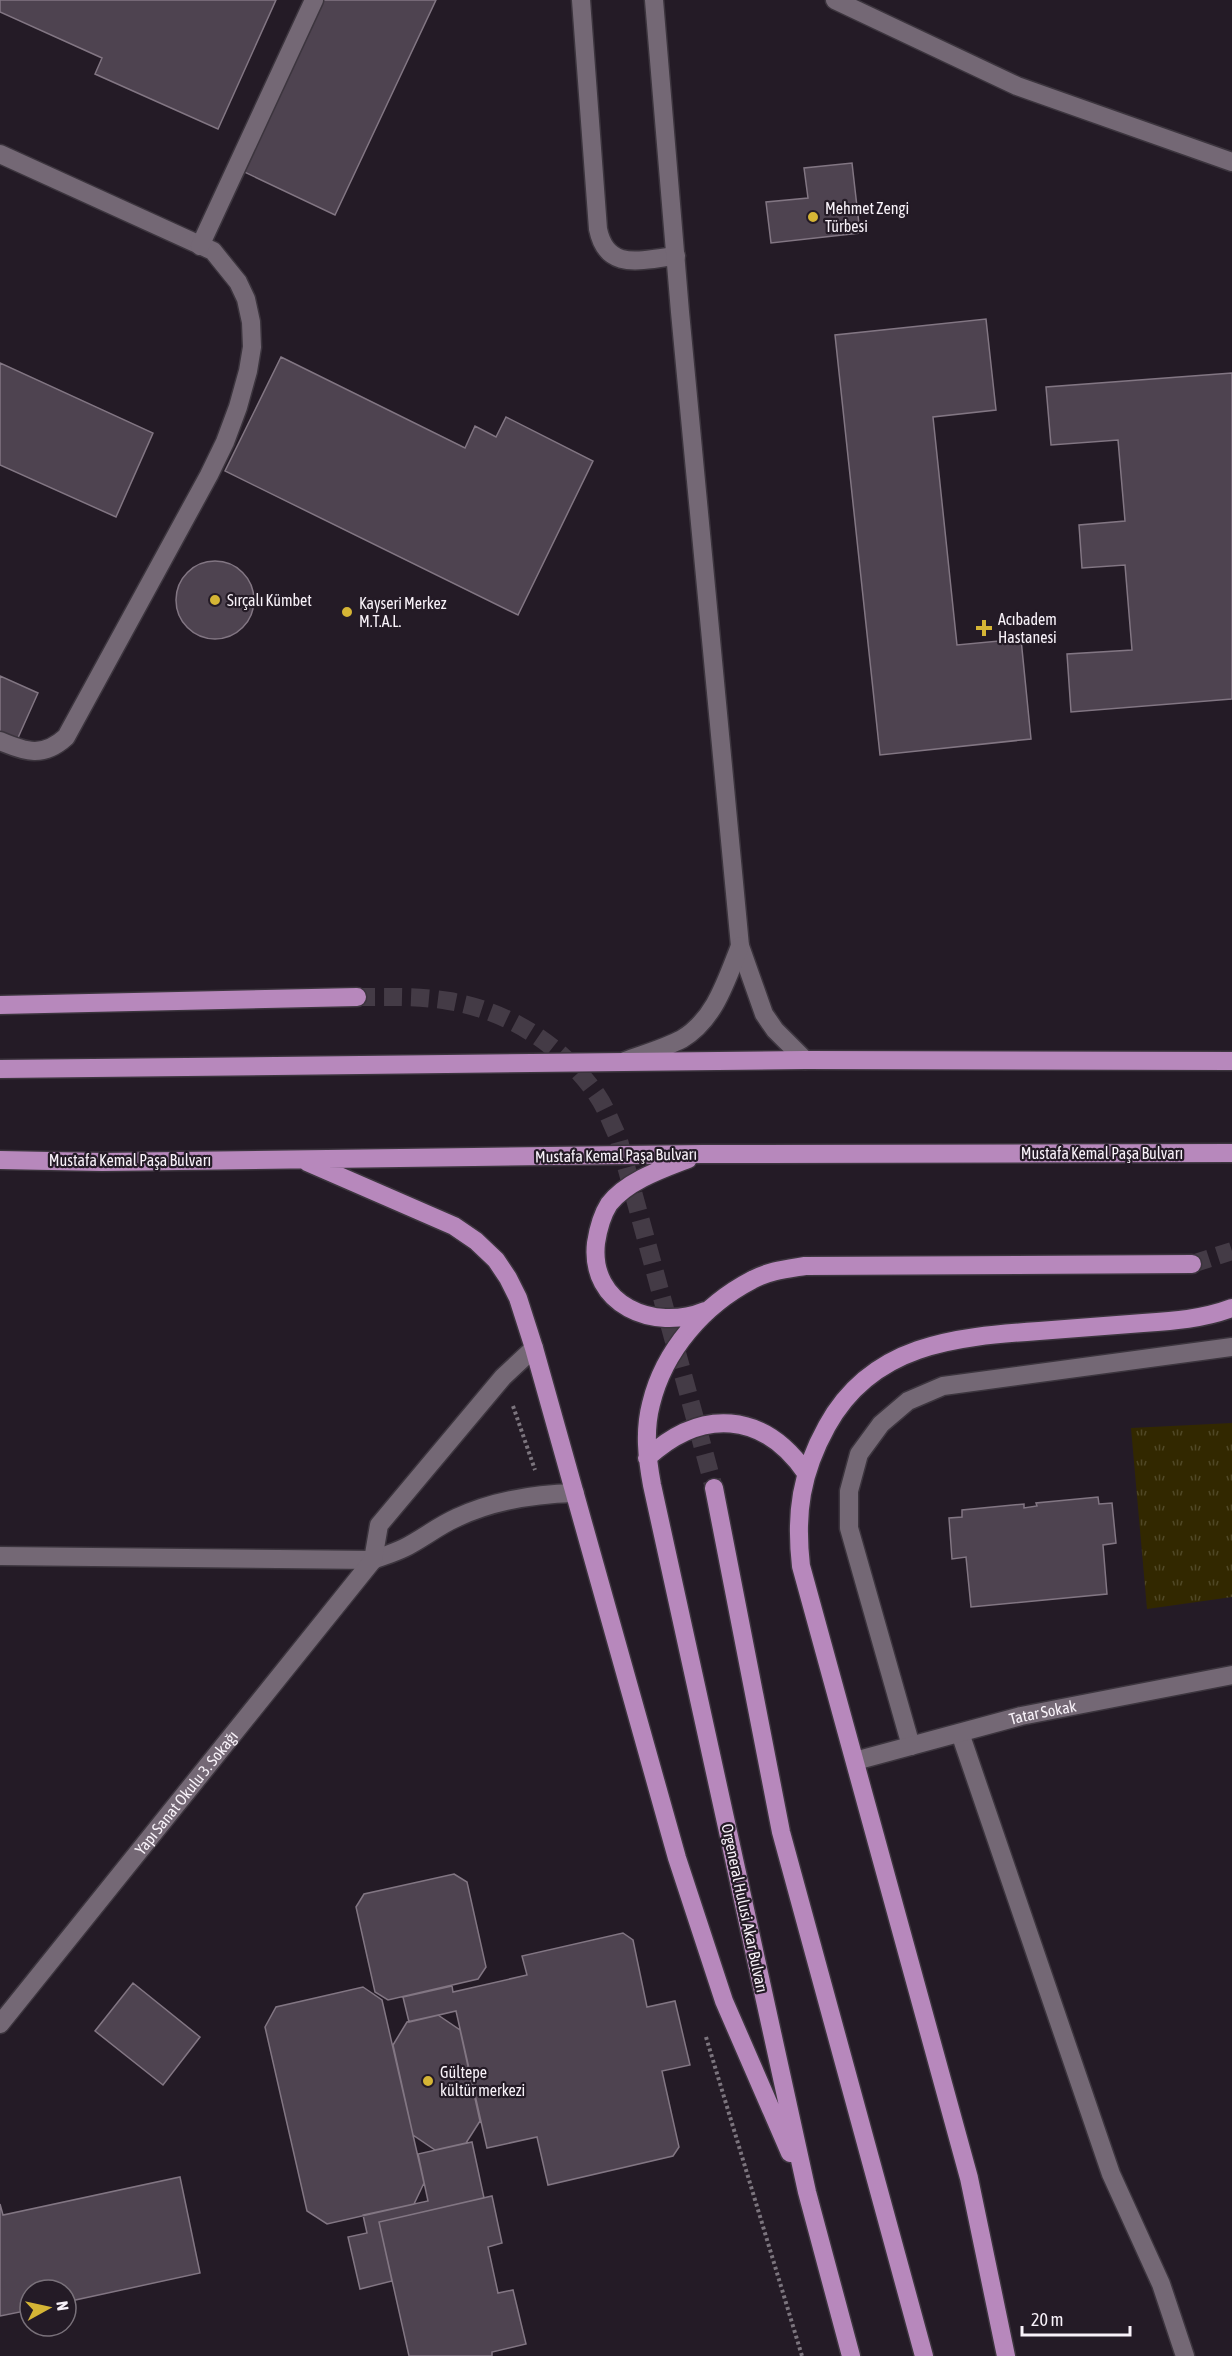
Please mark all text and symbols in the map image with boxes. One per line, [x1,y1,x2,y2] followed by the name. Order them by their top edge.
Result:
[825,199,909,235] place label: Mehmet Zengi Türbesi
[806,210,820,224] marker: Mehmet Zengi Türbesi
[227,591,312,610] place label: Sırçalı Kümbet
[208,593,222,607] marker: Sırçalı Kümbet
[359,594,447,630] place label: Kayseri Merkez M.T.A.L.
[340,605,354,619] marker: Kayseri Merkez M.T.A.L.
[998,610,1057,646] place label: Acıbadem Hastanesi
[975,619,993,637] marker: Acıbadem Hastanesi
[1021,1144,1183,1163] street label: Mustafa Kemal Paşa Bulvarı
[535,1145,697,1166] street label: Mustafa Kemal Paşa Bulvarı
[49,1151,211,1170] street label: Mustafa Kemal Paşa Bulvarı
[1007,1696,1078,1728] street label: Tatar Sokak
[131,1727,241,1858] street label: Yapı Sanat Okulu 3. Sokağı
[717,1822,772,1994] street label: Orgeneral Hulusi Akar Bulvarı
[440,2063,525,2099] place label: Gültepe kültür merkezi
[421,2074,435,2088] marker: Gültepe kültür merkezi
[18,2278,78,2338] north arrow
[1022,2299,1130,2337] scale bar
[53,2300,72,2312] text: N
[1031,2309,1063,2330] text: 20 m

